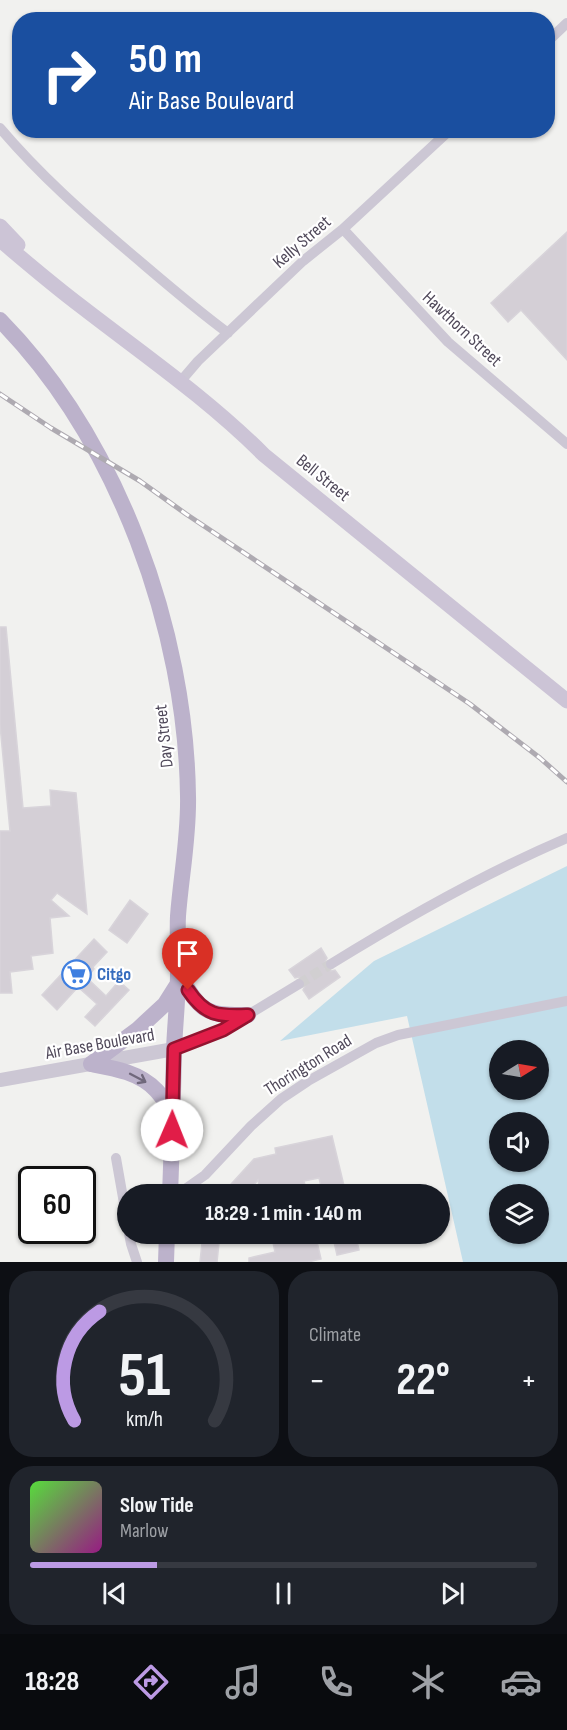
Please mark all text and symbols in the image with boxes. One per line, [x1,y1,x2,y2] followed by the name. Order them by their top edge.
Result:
[129,34,202,85] text: 50 m
[30,36,108,114] icon: right
[129,85,294,117] text: Air Base Boulevard
[269,211,336,273] street label: Kelly Street
[418,287,506,371] street label: Hawthorn Street
[292,450,354,506] street label: Bell Street
[150,703,178,769] street label: Day Street
[162,928,213,990] pin
[171,937,204,970] icon: arrive
[60,958,92,990] supermarket icon: Citgo
[97,964,131,985] place label: Citgo
[43,1024,156,1064] street label: Air Base Boulevard
[260,1030,356,1100] street label: Thorington Road
[489,1040,549,1100] north arrow
[489,1040,549,1244] map controls
[129,1072,146,1084] one-way arrow
[140,1098,204,1162] position arrow
[489,1112,549,1172] button: sound
[18,1166,96,1244] speed limit sign: 60
[489,1184,549,1244] button: layers
[205,1200,362,1227] text: 18:29 · 1 min · 140 m
[309,1323,361,1347] text: Climate
[118,1339,170,1414] text: 51
[396,1353,450,1408] text: 22°
[309,1361,325,1401] text: −
[521,1361,537,1401] text: +
[125,1407,163,1432] text: km/h
[120,1492,194,1519] text: Slow Tide
[120,1519,168,1543] text: Marlow
[98,1577,131,1610] icon: previous
[267,1577,300,1610] icon: pause
[436,1577,469,1610] icon: next
[130,1661,172,1703] icon: directions
[222,1661,264,1703] icon: music
[315,1661,357,1703] icon: phone
[407,1661,449,1703] icon: climate
[500,1661,542,1703] icon: car
[25,1666,79,1698] text: 18:28

